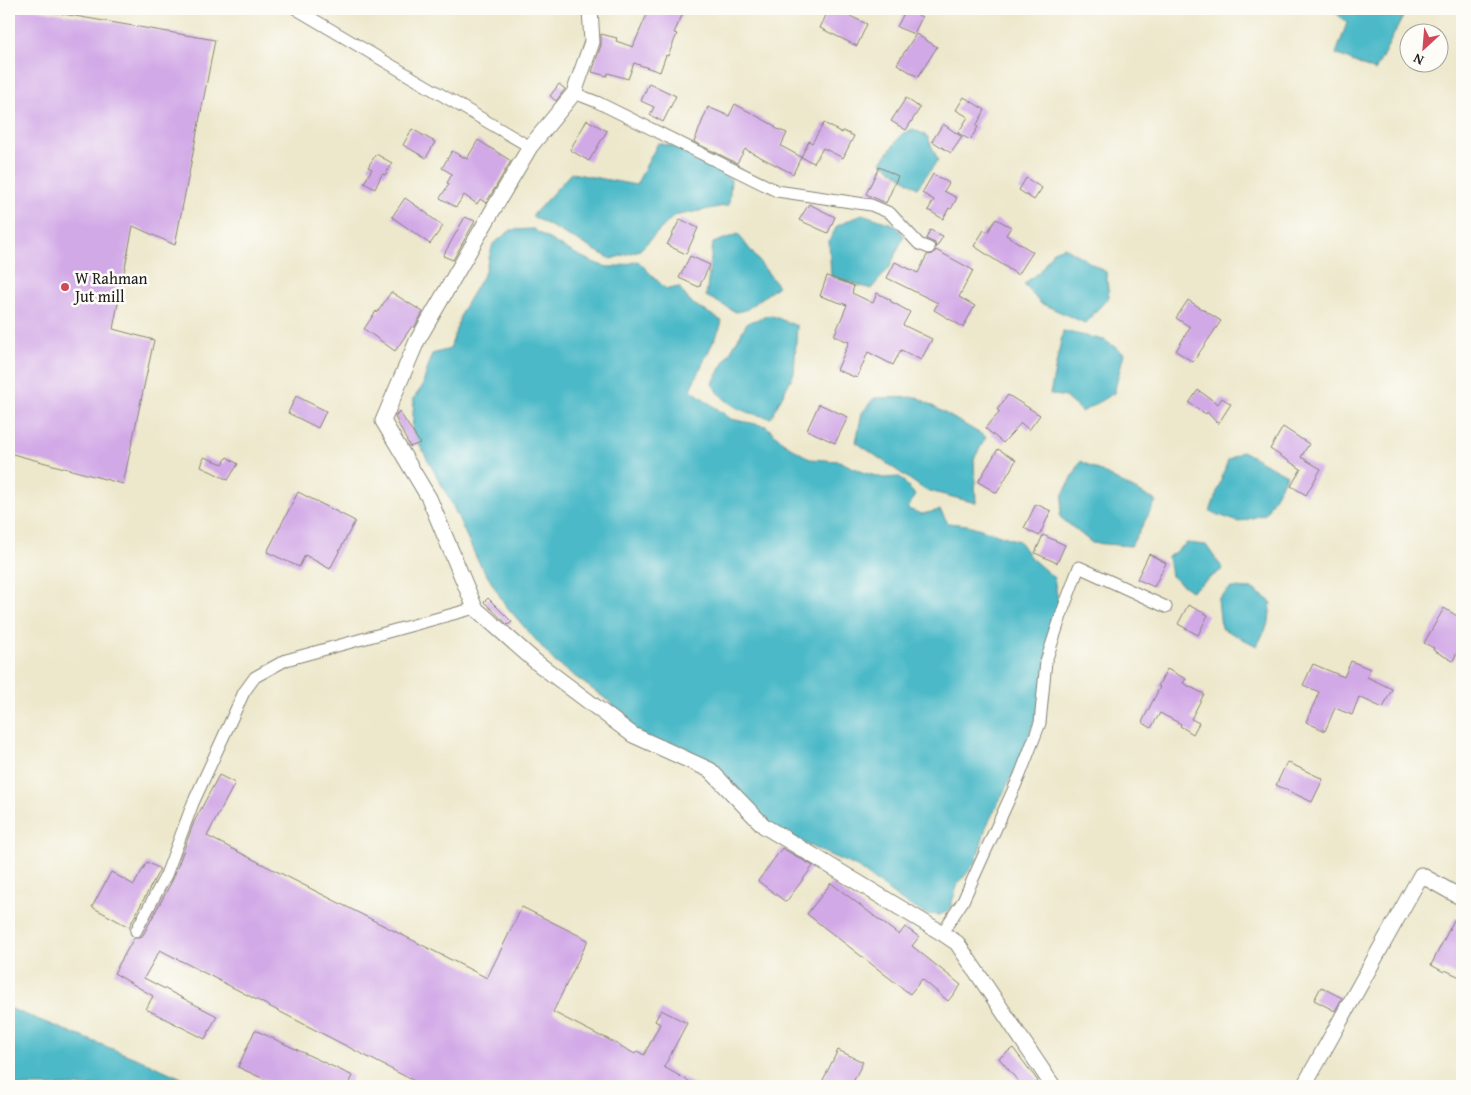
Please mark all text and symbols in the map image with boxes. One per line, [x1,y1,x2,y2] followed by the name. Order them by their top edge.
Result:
[1398,22,1448,72] north arrow
[1409,48,1427,71] text: N
[73,266,148,308] place label: W Rahman Jut mill
[59,281,71,293] marker: W Rahman Jut mill

